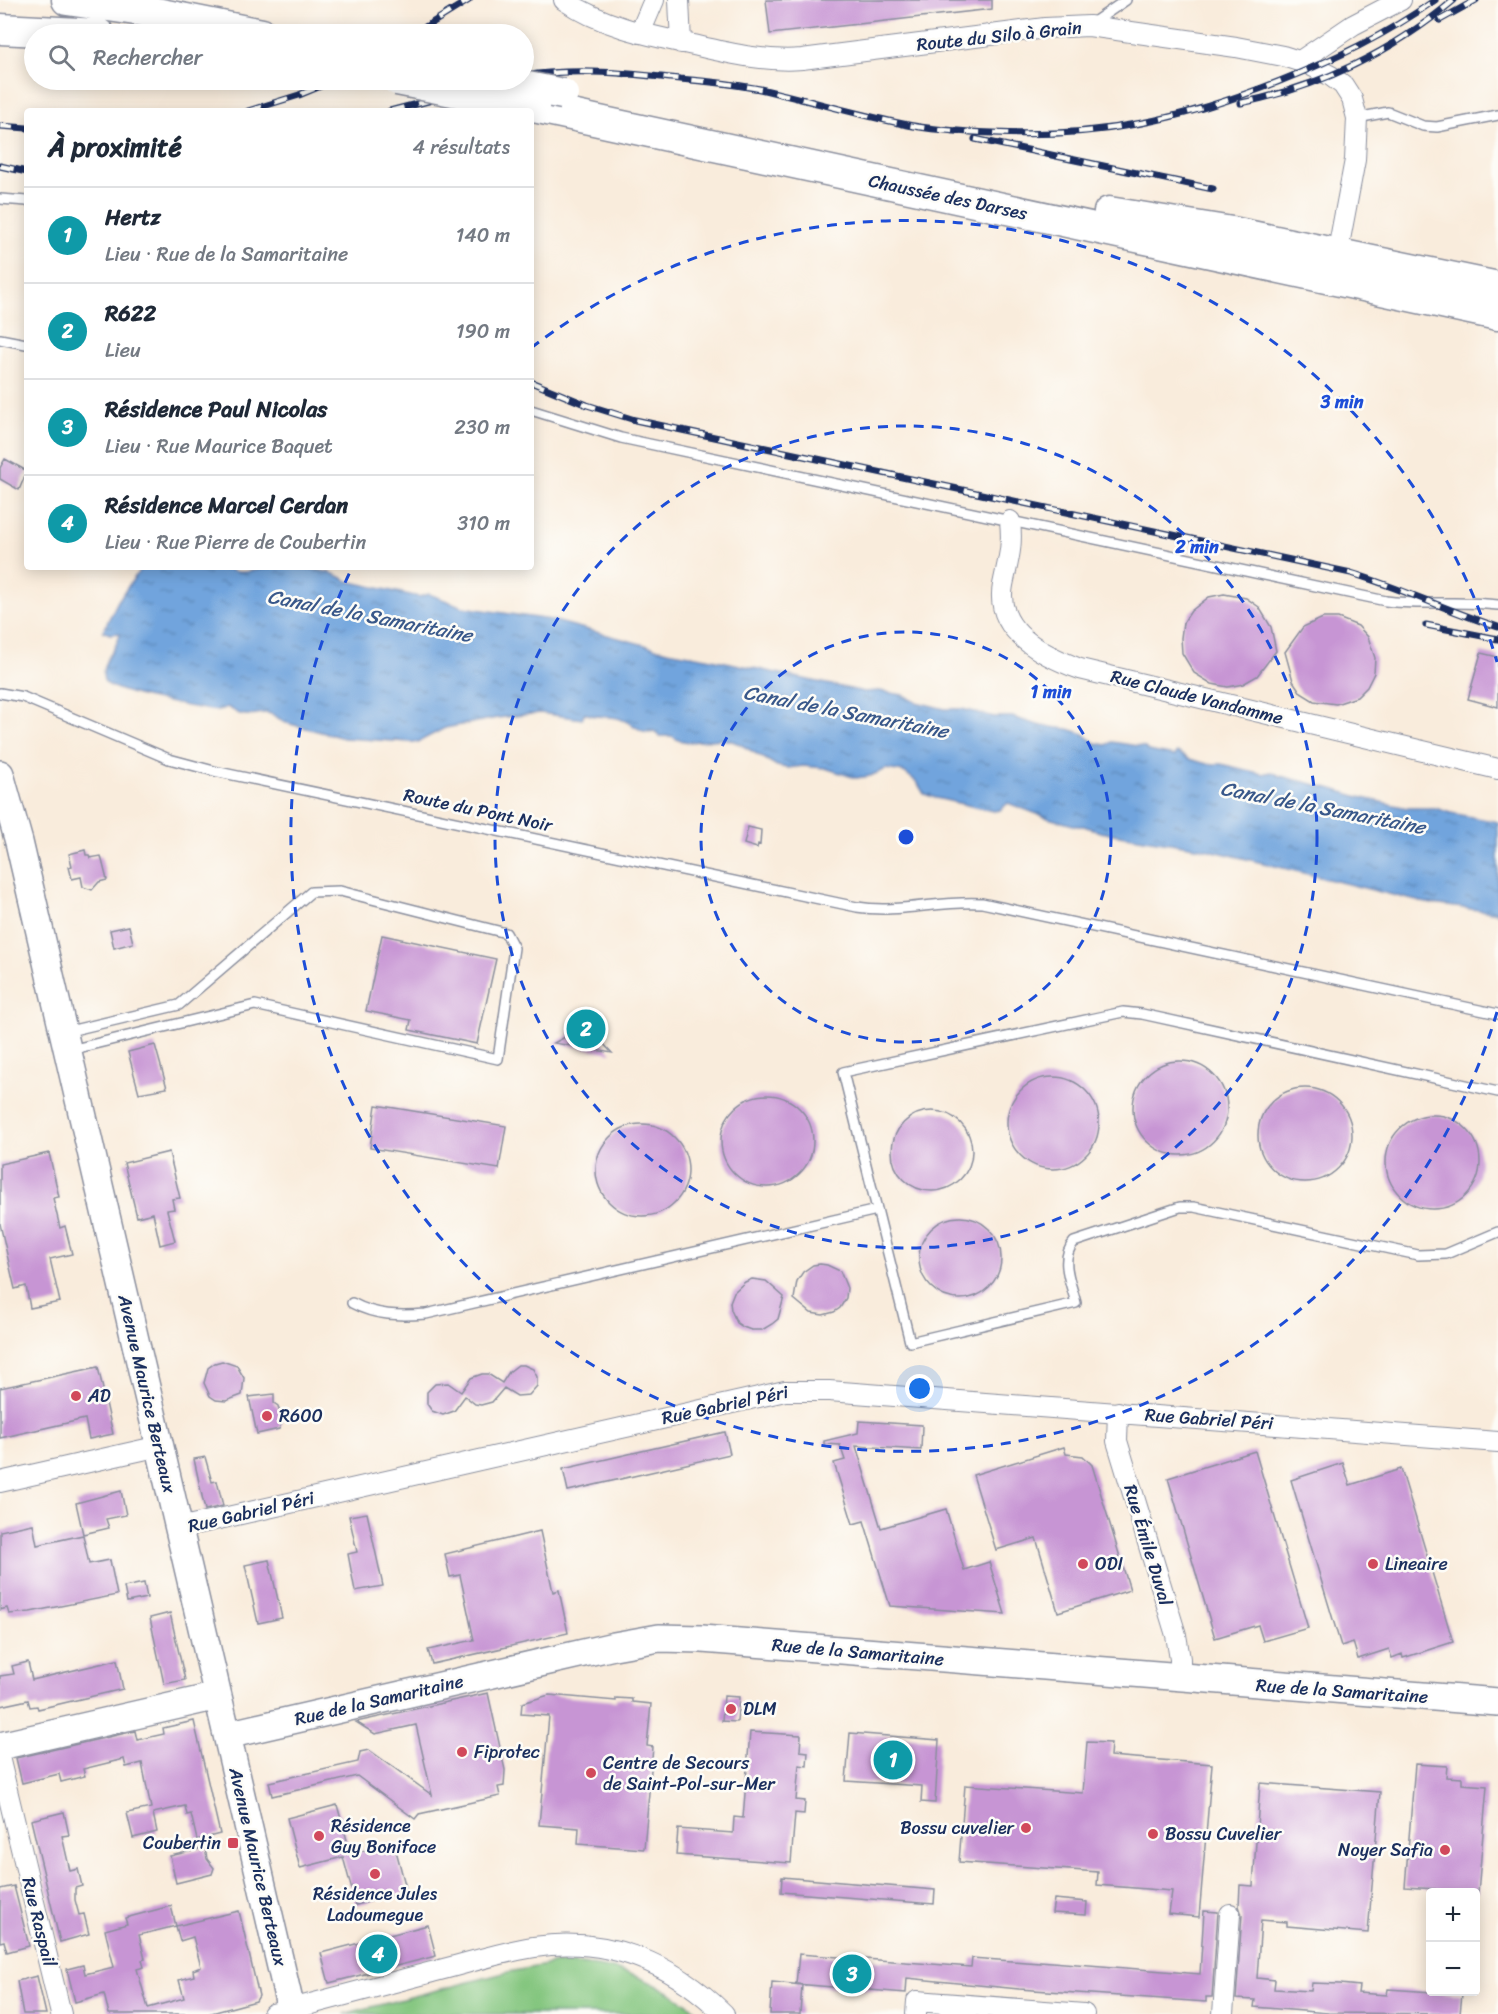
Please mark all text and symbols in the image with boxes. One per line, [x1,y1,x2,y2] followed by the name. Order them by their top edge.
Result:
[915,11,1083,61] street label: Route du Silo à Grain
[24,24,534,90] search box
[93,38,203,77] text: Rechercher
[45,41,78,74] icon: search
[48,124,182,170] text: À proximité
[412,130,510,165] text: 4 résultats
[866,165,1031,230] street label: Chaussée des Darses
[105,198,161,237] text: Hertz
[63,218,72,253] text: 1
[456,218,510,253] text: 140 m
[105,237,348,272] text: Lieu · Rue de la Samaritaine
[105,294,156,333] text: R622
[62,314,73,349] text: 2
[456,314,510,349] text: 190 m
[105,333,141,368] text: Lieu
[1319,386,1364,418] text: 3 min
[105,390,327,429] text: Résidence Paul Nicolas
[62,410,73,445] text: 3
[454,410,510,445] text: 230 m
[105,429,333,464] text: Lieu · Rue Maurice Baquet
[105,486,348,525] text: Résidence Marcel Cerdan
[61,506,74,541] text: 4
[457,506,510,541] text: 310 m
[105,525,366,560] text: Lieu · Rue Pierre de Coubertin
[1174,531,1219,563] text: 2 min
[265,579,477,653] water label: Canal de la Samaritaine
[1107,660,1287,734] street label: Rue Claude Vandamme
[741,675,953,749] water label: Canal de la Samaritaine
[1031,676,1072,708] text: 1 min
[1218,771,1430,845] water label: Canal de la Samaritaine
[401,779,557,842] street label: Route du Pont Noir
[896,827,916,847] centre of rings
[566,1006,606,1052] pin: 2
[108,1290,186,1497] street label: Avenue Maurice Berteaux
[905,1374,934,1403] your location
[659,1376,792,1434] street label: Rue Gabriel Péri
[87,1380,111,1412] place label: AD
[69,1389,83,1403] marker: AD
[1144,1399,1275,1440] street label: Rue Gabriel Péri
[279,1400,323,1432] place label: R600
[260,1409,274,1423] marker: R600
[1114,1480,1182,1610] street label: Rue Émile Duval
[185,1482,318,1542] street label: Rue Gabriel Péri
[1095,1548,1123,1580] place label: ODI
[1385,1548,1448,1580] place label: Lineaire
[1076,1557,1090,1571] marker: ODI
[1366,1557,1380,1571] marker: Lineaire
[771,1629,945,1675] street label: Rue de la Samaritaine
[291,1665,467,1735] street label: Rue de la Samaritaine
[1255,1669,1429,1713] street label: Rue de la Samaritaine
[743,1693,777,1725] place label: DLM
[724,1702,738,1716] marker: DLM
[474,1736,540,1768] place label: Fiprotec
[874,1738,912,1782] pin: 1
[455,1745,469,1759] marker: Fiprotec
[603,1747,776,1800] place label: Centre de Secours de Saint-Pol-sur-Mer
[219,1763,297,1970] street label: Avenue Maurice Berteaux
[584,1766,598,1780] marker: Centre de Secours de Saint-Pol-sur-Mer
[331,1810,436,1863] place label: Résidence Guy Boniface
[900,1812,1016,1844] place label: Bossu cuvelier
[1165,1818,1283,1850] place label: Bossu Cuvelier
[1019,1821,1033,1835] marker: Bossu cuvelier
[143,1827,221,1859] place label: Coubertin
[1146,1827,1160,1841] marker: Bossu Cuvelier
[312,1829,326,1843] marker: Résidence Guy Boniface
[1338,1834,1433,1866] place label: Noyer Safia
[226,1836,240,1850] marker: Coubertin
[1438,1843,1452,1857] marker: Noyer Safia
[368,1867,382,1881] marker: Résidence Jules Ladoumegue
[12,1874,66,1971] street label: Rue Raspail
[313,1878,438,1931] place label: Résidence Jules Ladoumegue
[1426,1888,1480,1996] map controls
[1426,1888,1480,1942] button: +
[358,1932,398,1976] pin: 4
[1426,1942,1480,1996] button: −
[832,1952,872,1996] pin: 3

